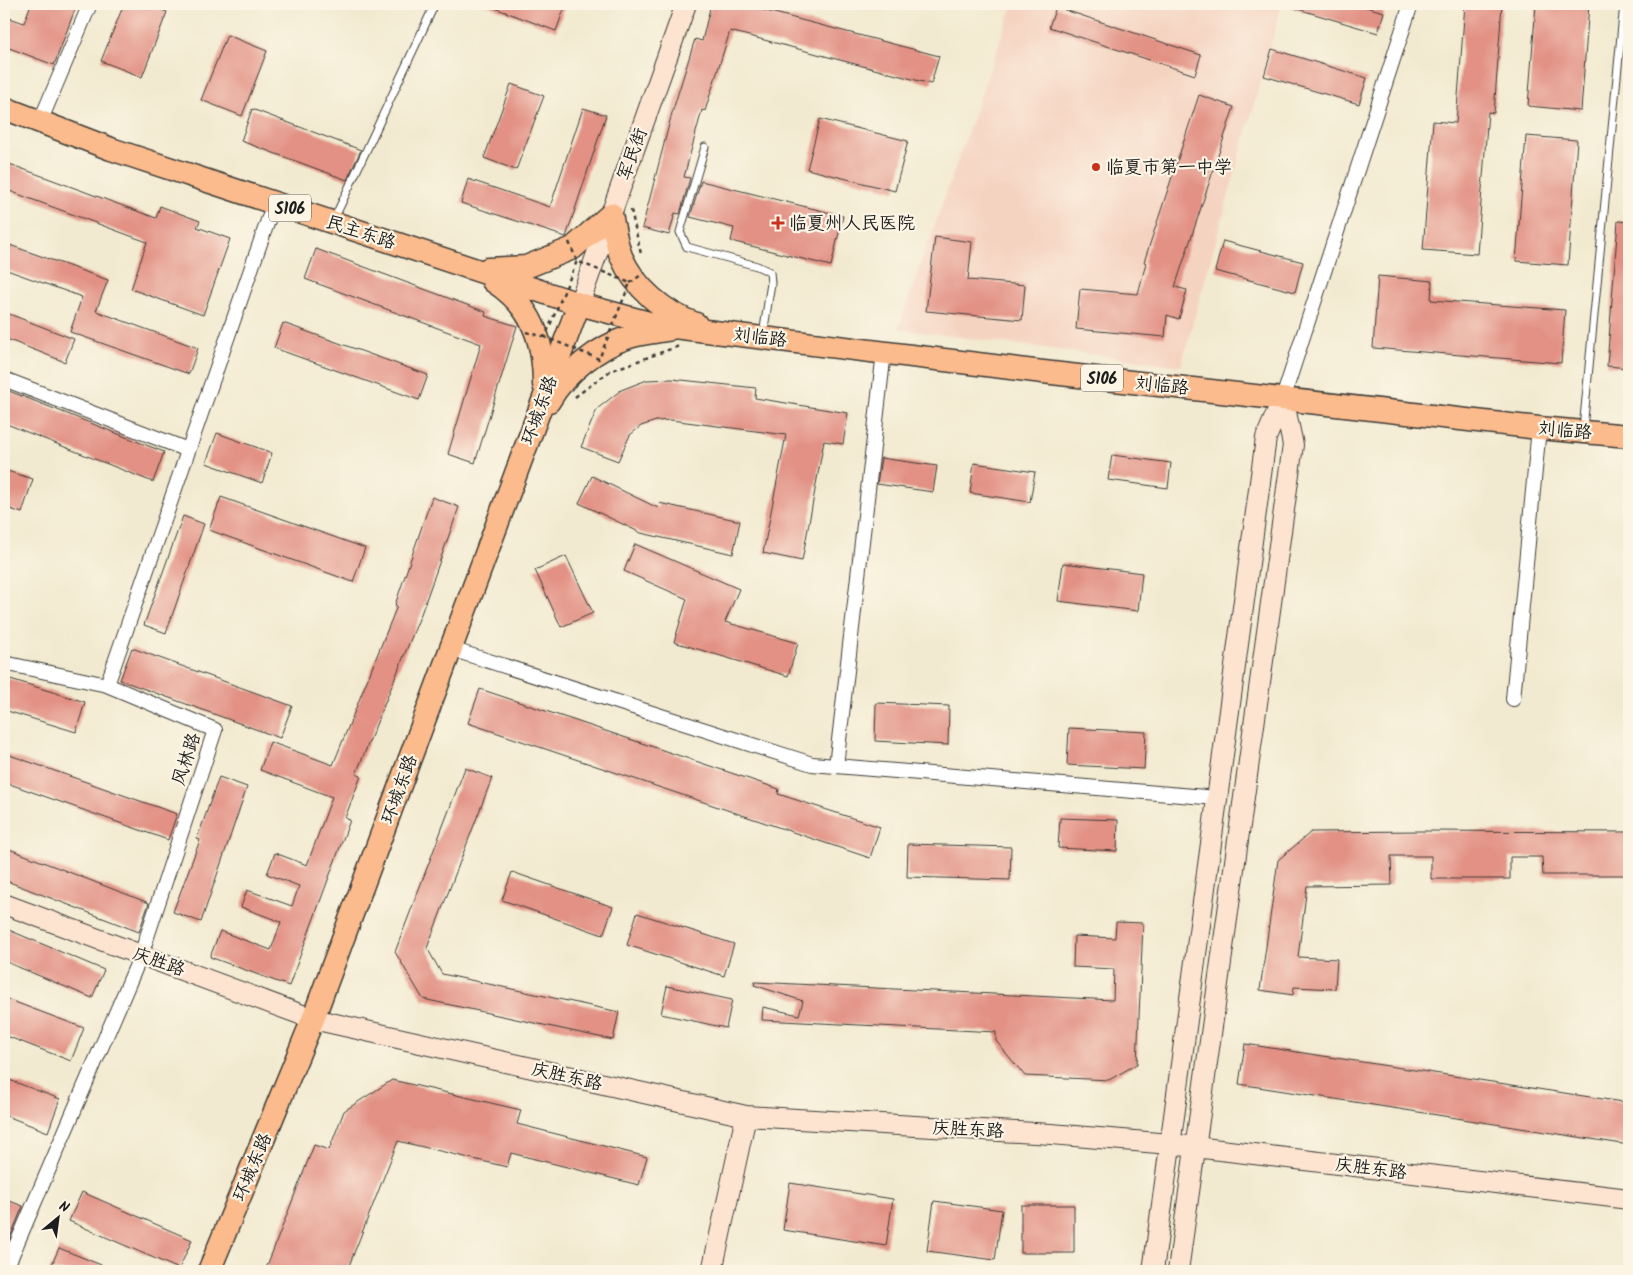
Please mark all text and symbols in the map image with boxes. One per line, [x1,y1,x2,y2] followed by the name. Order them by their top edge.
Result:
[611,124,656,185] street label: 军民街
[1106,154,1232,183] place label: 临夏市第一中学
[1090,161,1102,173] marker: 临夏市第一中学
[269,194,311,222] road number: S106
[322,209,399,258] street label: 民主东路
[789,210,915,239] place label: 临夏州人民医院
[771,216,785,230] marker: 临夏州人民医院
[731,321,788,356] street label: 刘临路
[1081,364,1123,392] road number: S106
[1133,369,1190,404] street label: 刘临路
[514,372,566,449] street label: 环城东路
[1537,415,1593,448] street label: 刘临路
[165,729,210,790] street label: 风林路
[374,751,426,828] street label: 环城东路
[128,940,189,985] street label: 庆胜路
[528,1055,605,1100] street label: 庆胜东路
[931,1114,1005,1147] street label: 庆胜东路
[226,1129,281,1206] street label: 环城东路
[1333,1151,1408,1188] street label: 庆胜东路
[32,1192,82,1242] north arrow
[55,1196,73,1219] text: N

